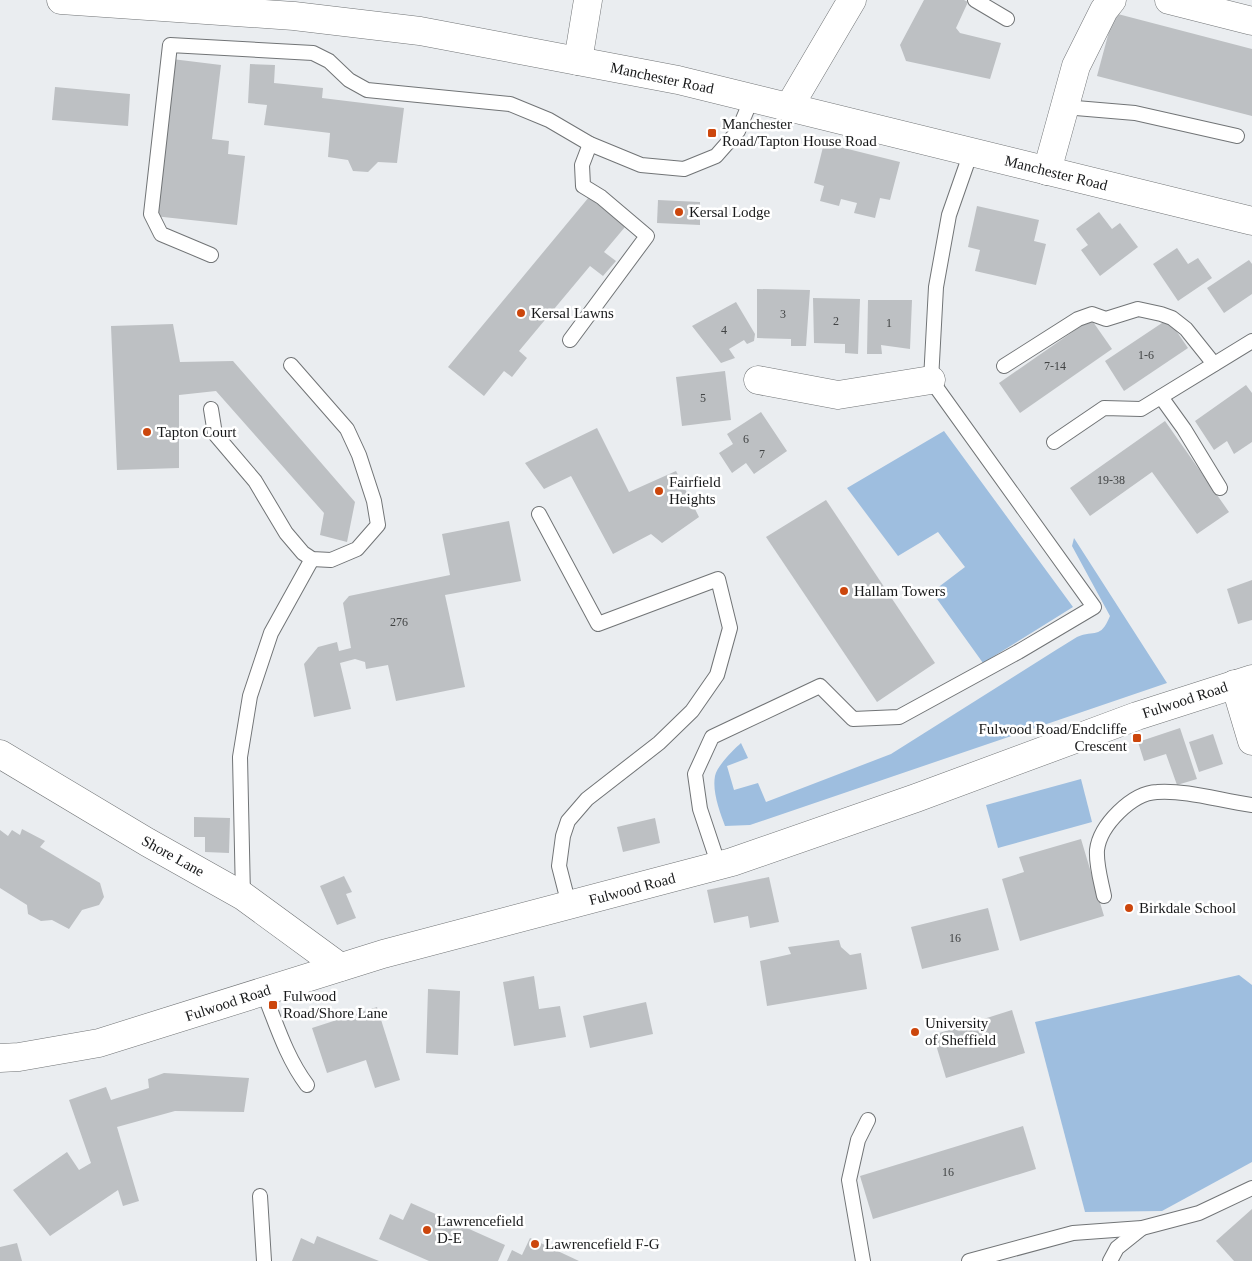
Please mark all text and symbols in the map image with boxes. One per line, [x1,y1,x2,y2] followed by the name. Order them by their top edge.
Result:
[609,59,716,97] street label: Manchester Road
[722,116,877,149] place label: Manchester Road/Tapton House Road
[706,127,718,139] marker: Manchester Road/Tapton House Road
[1003,152,1110,194] street label: Manchester Road
[689,204,771,220] place label: Kersal Lodge
[673,206,685,218] marker: Kersal Lodge
[531,305,614,321] place label: Kersal Lawns
[515,307,527,319] marker: Kersal Lawns
[780,307,786,321] house number: 3
[833,314,839,328] house number: 2
[886,316,892,330] house number: 1
[721,323,727,337] house number: 4
[1138,348,1154,362] house number: 1-6
[1044,359,1066,373] house number: 7-14
[700,391,706,405] house number: 5
[157,424,237,440] place label: Tapton Court
[141,426,153,438] marker: Tapton Court
[743,432,749,446] house number: 6
[759,447,765,461] house number: 7
[1097,473,1125,487] house number: 19-38
[669,474,721,507] place label: Fairfield Heights
[653,485,665,497] marker: Fairfield Heights
[854,583,946,599] place label: Hallam Towers
[838,585,850,597] marker: Hallam Towers
[390,615,408,629] house number: 276
[1140,679,1230,721] street label: Fulwood Road
[979,721,1128,754] place label: Fulwood Road/Endcliffe Crescent
[1131,732,1143,744] marker: Fulwood Road/Endcliffe Crescent
[139,832,207,880] street label: Shore Lane
[587,870,677,908] street label: Fulwood Road
[1139,900,1236,916] place label: Birkdale School
[1123,902,1135,914] marker: Birkdale School
[949,931,961,945] house number: 16
[183,982,273,1024] street label: Fulwood Road
[283,988,388,1021] place label: Fulwood Road/Shore Lane
[267,999,279,1011] marker: Fulwood Road/Shore Lane
[925,1015,996,1048] place label: University of Sheffield
[909,1026,921,1038] marker: University of Sheffield
[942,1165,954,1179] house number: 16
[437,1213,524,1246] place label: Lawrencefield D-E
[421,1224,433,1236] marker: Lawrencefield D-E
[545,1236,660,1252] place label: Lawrencefield F-G
[529,1238,541,1250] marker: Lawrencefield F-G

